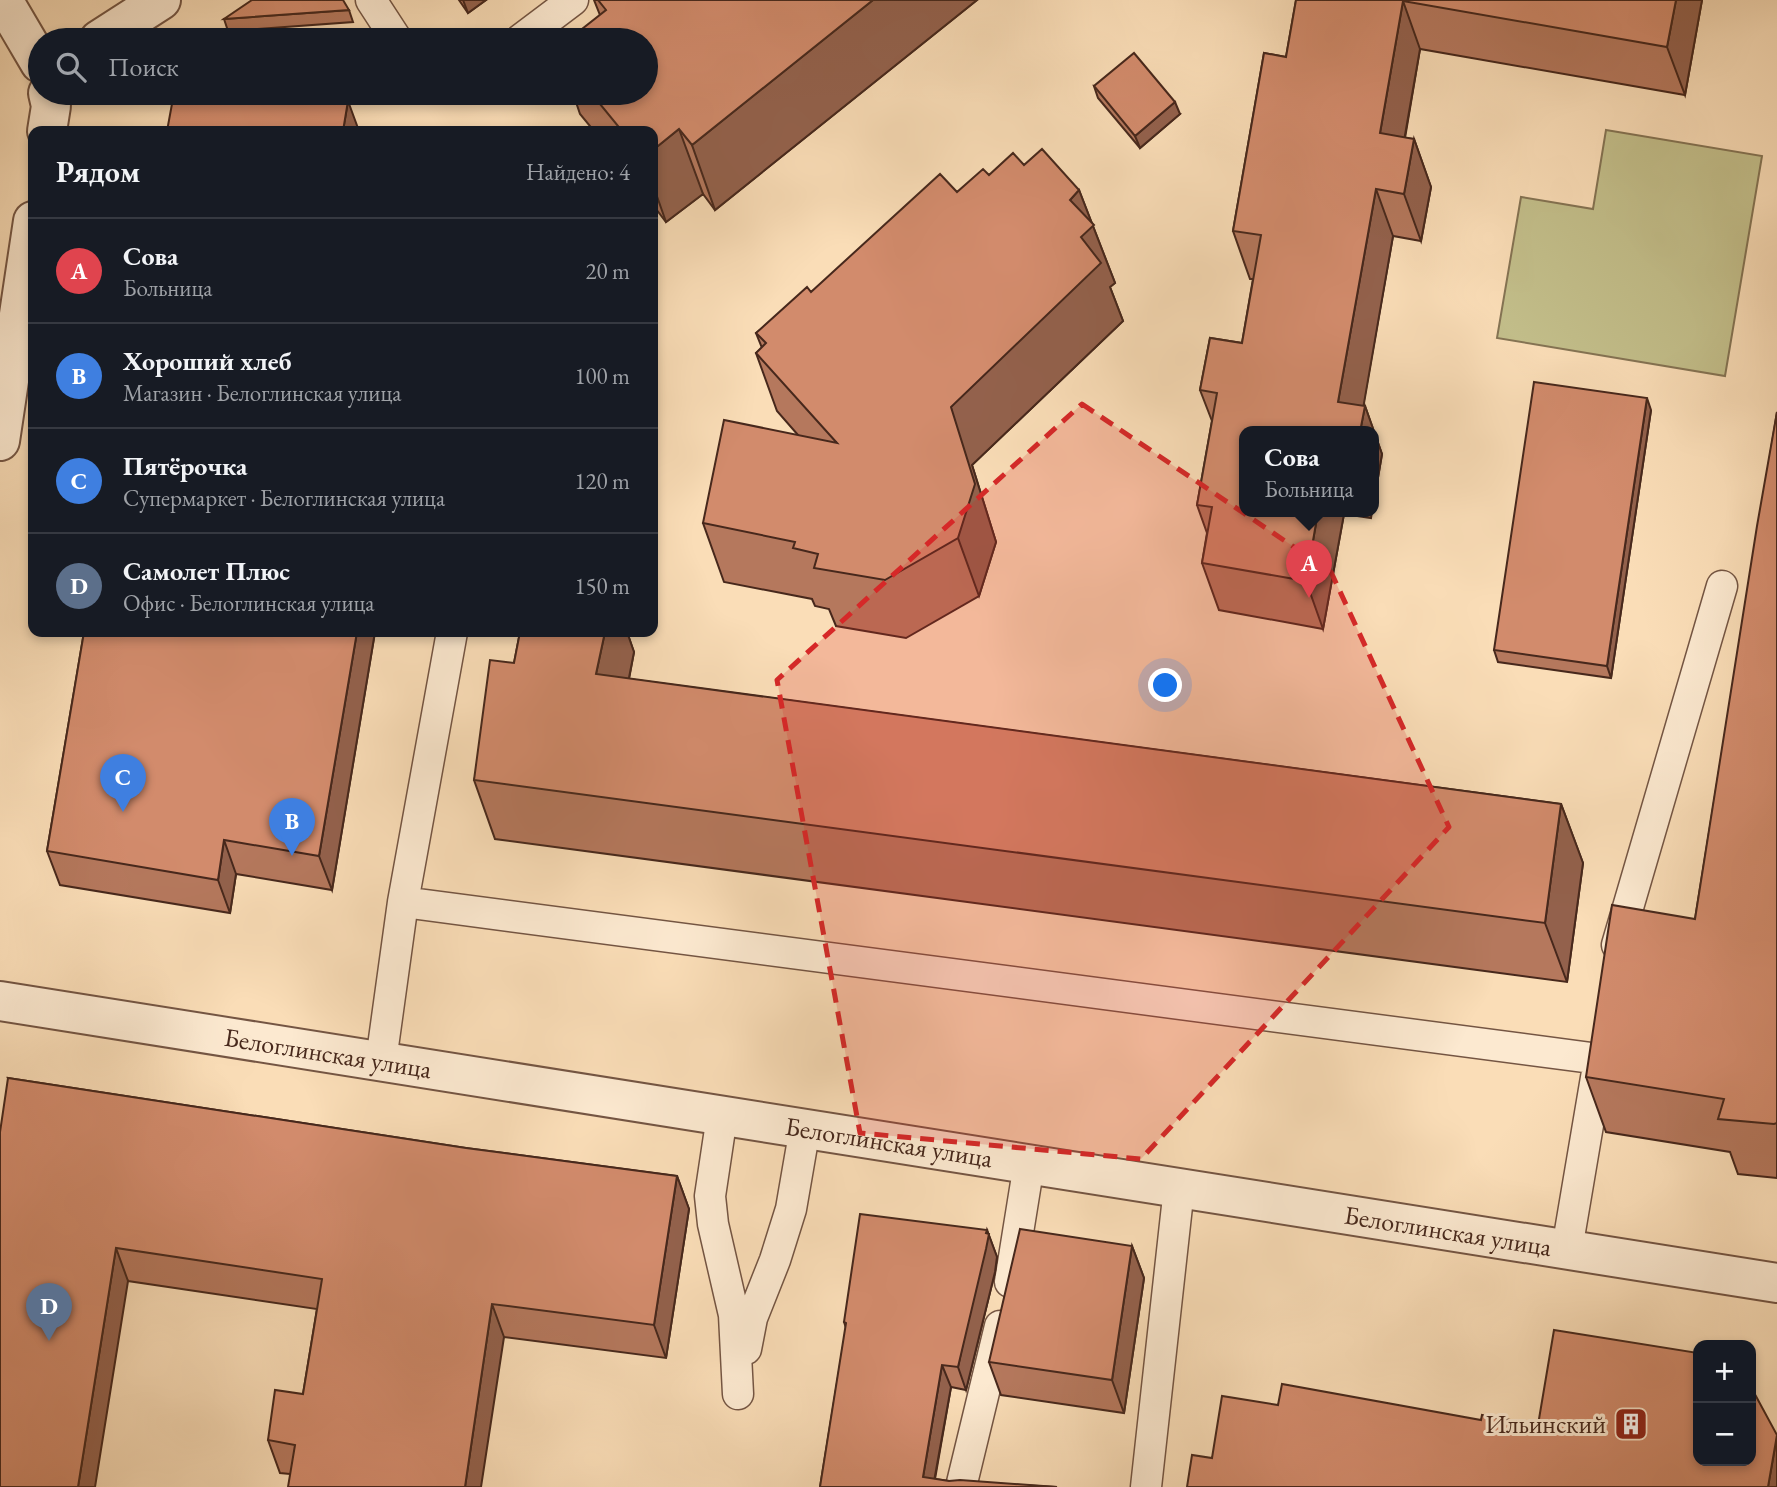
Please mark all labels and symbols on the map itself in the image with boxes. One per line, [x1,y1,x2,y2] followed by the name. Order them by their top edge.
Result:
[1286,540,1332,598] pin: A
[1148,668,1182,702] your location
[100,754,146,812] pin: C
[269,798,315,856] pin: B
[222,1020,435,1086] street label: Белоглинская улица
[783,1109,996,1175] street label: Белоглинская улица
[1342,1198,1555,1264] street label: Белоглинская улица
[26,1283,72,1341] pin: D
[1612,1405,1650,1443] building icon: Ильинский
[1485,1407,1606,1441] place label: Ильинский

